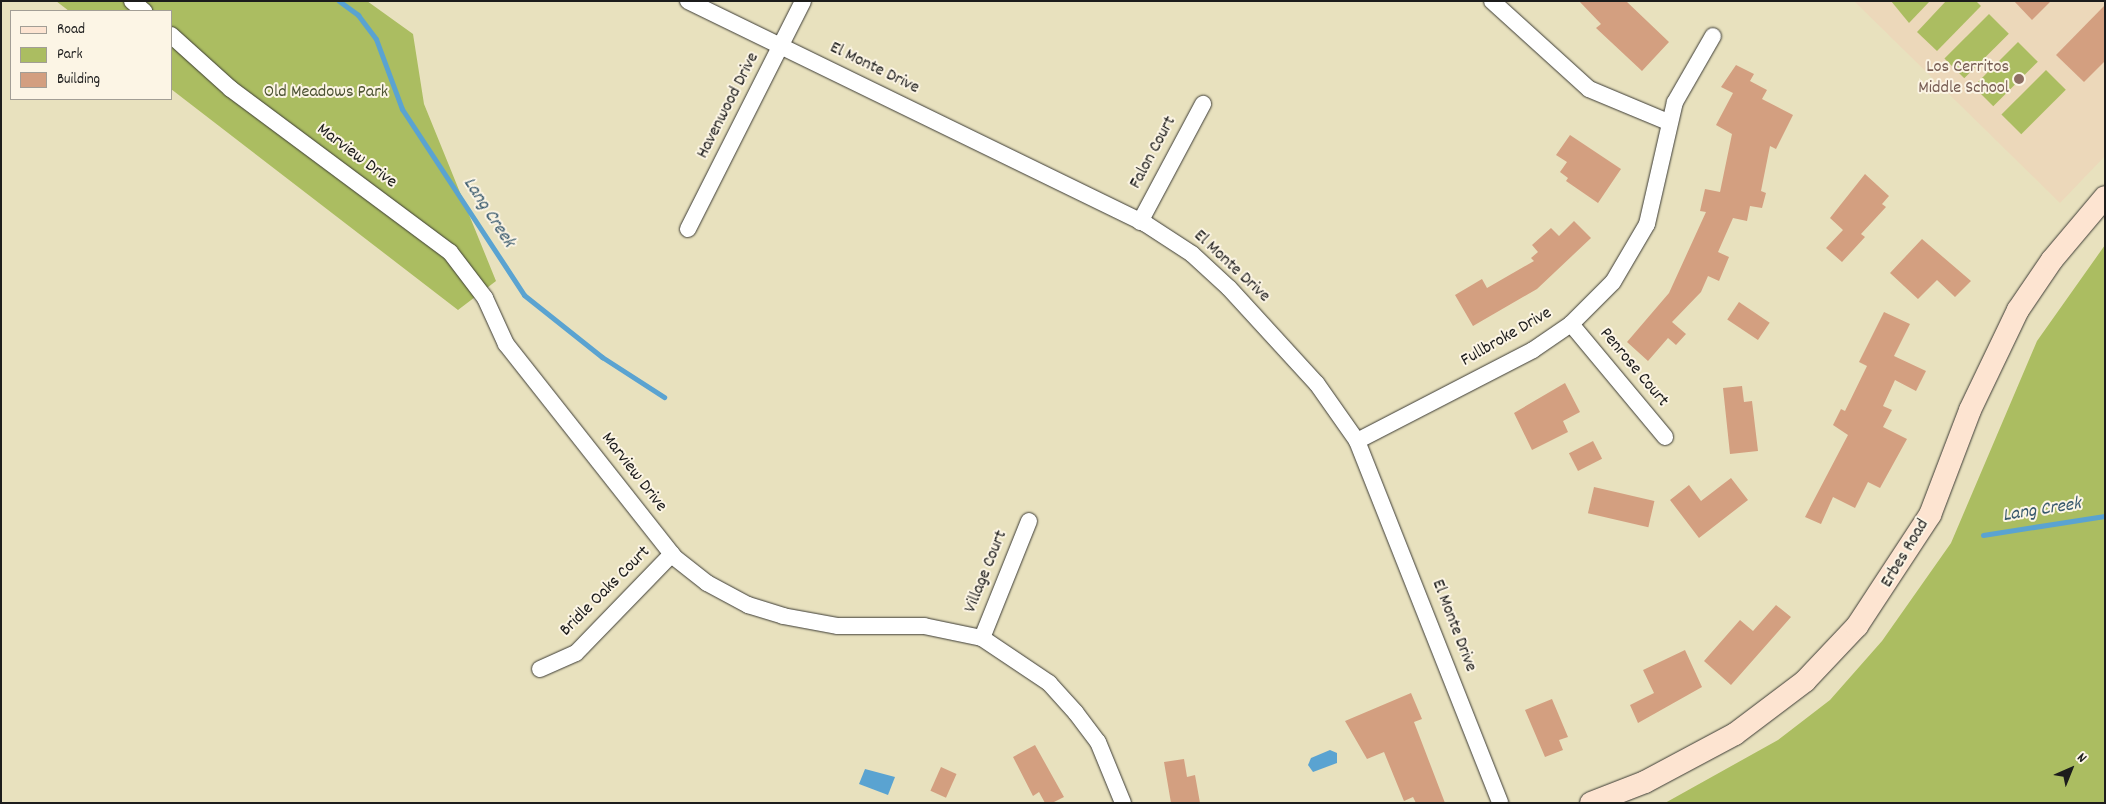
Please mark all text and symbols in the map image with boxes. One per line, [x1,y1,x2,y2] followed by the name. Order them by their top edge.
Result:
[10,10,172,100] legend
[57,19,85,41] text: Road
[826,38,922,100] street label: El Monte Drive
[57,44,83,66] text: Park
[693,49,765,163] street label: Havenwood Drive
[1918,58,2009,100] place label: Los Cerritos Middle School
[57,69,100,91] text: Building
[2013,73,2025,85] marker: Los Cerritos Middle School
[264,82,388,104] park label: Old Meadows Park
[1126,113,1182,193] street label: Falon Court
[312,120,400,194] street label: Marview Drive
[457,174,519,252] water label: Lang Creek
[1188,226,1274,308] street label: El Monte Drive
[1458,303,1556,373] street label: Fullbroke Drive
[1594,324,1672,412] street label: Penrose Court
[595,429,671,517] street label: Marview Drive
[2001,494,2083,528] water label: Lang Creek
[1877,516,1935,592] street label: Erbes Road
[961,528,1013,616] street label: Village Court
[556,542,656,642] street label: Bridle Oaks Court
[1426,577,1480,675] street label: El Monte Drive
[2046,744,2096,794] north arrow
[2072,749,2091,768] text: N

